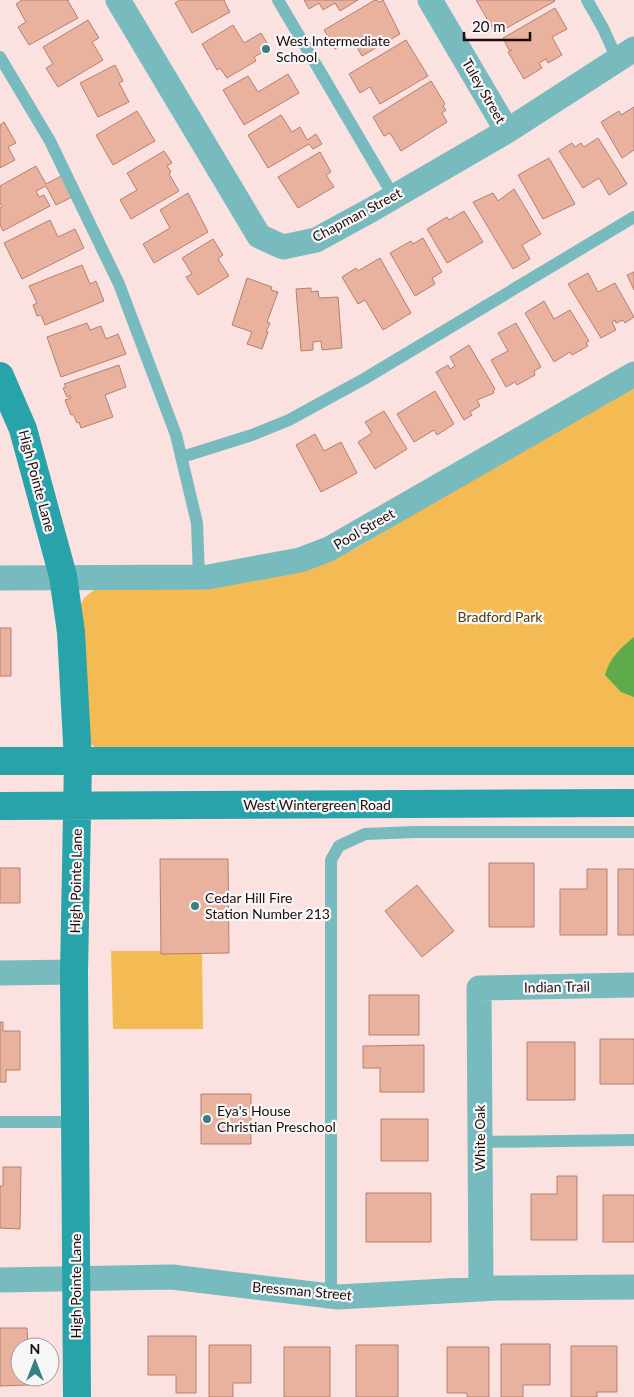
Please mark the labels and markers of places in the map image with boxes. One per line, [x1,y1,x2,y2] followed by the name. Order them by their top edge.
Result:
[276,32,390,65] place label: West Intermediate School
[260,43,272,55] marker: West Intermediate School
[205,889,330,922] place label: Cedar Hill Fire Station Number 213
[189,900,201,912] marker: Cedar Hill Fire Station Number 213
[217,1102,336,1135] place label: Eya's House Christian Preschool
[201,1113,213,1125] marker: Eya's House Christian Preschool

